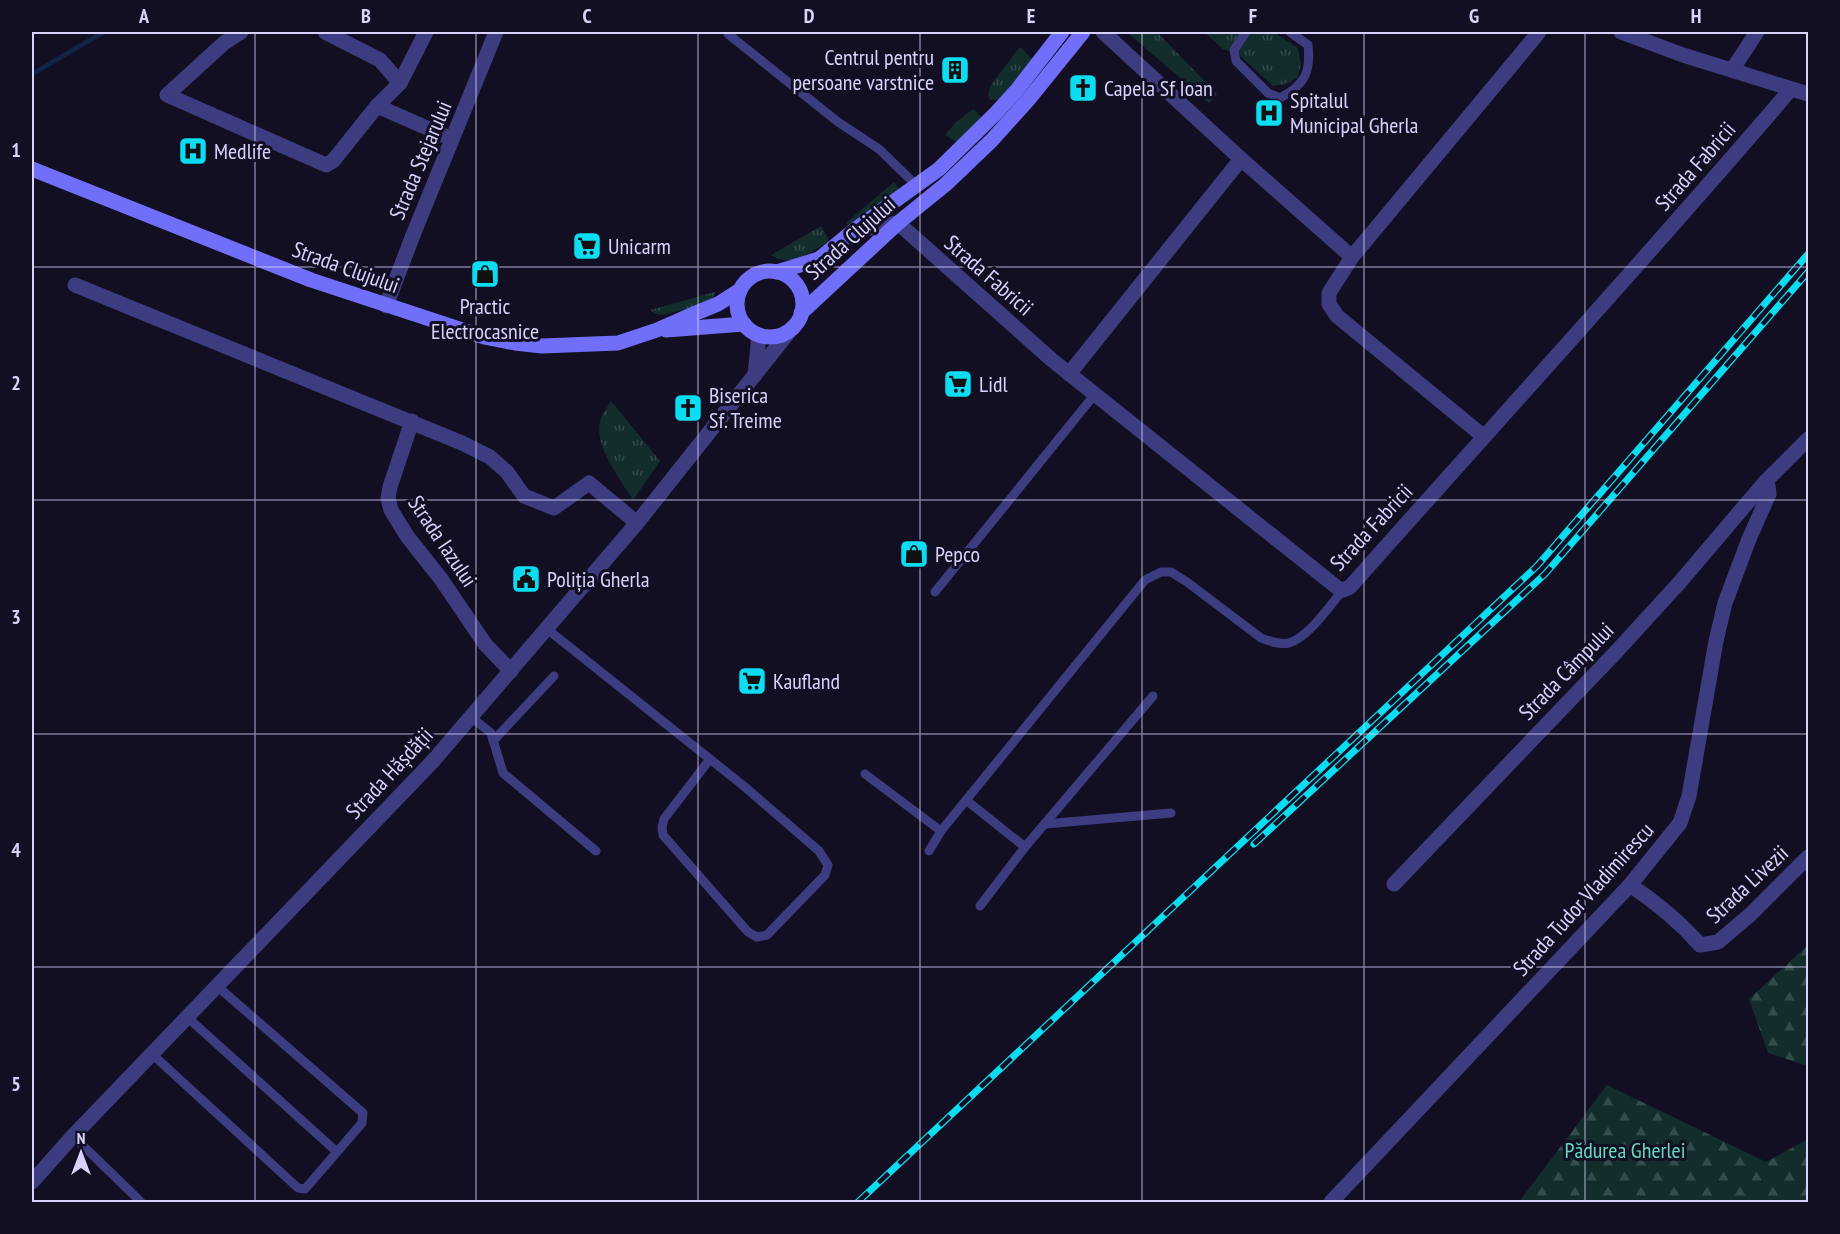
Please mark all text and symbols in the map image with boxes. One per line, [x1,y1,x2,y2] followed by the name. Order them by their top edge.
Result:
[138,3,150,29] text: A
[361,3,371,29] text: B
[582,3,592,29] text: C
[804,3,815,29] text: D
[1027,3,1035,29] text: E
[1249,3,1257,29] text: F
[1469,3,1479,29] text: G
[1691,3,1701,29] text: H
[792,43,934,96] place label: Centrul pentru persoane varstnice
[939,54,971,86] building icon: Centrul pentru persoane varstnice
[1067,72,1099,104] church icon: Capela Sf Ioan
[1104,74,1213,102] place label: Capela Sf Ioan
[1290,86,1418,139] place label: Spitalul Municipal Gherla
[382,96,458,224] street label: Strada Stejarului
[1253,97,1285,129] hospital icon: Spitalul Municipal Gherla
[1649,116,1741,216] street label: Strada Fabricii
[177,135,209,167] hospital icon: Medlife
[11,137,21,163] text: 1
[214,137,271,165] place label: Medlife
[799,190,901,286] street label: Strada Clujului
[939,229,1039,321] street label: Strada Fabricii
[571,230,603,262] supermarket icon: Unicarm
[608,232,671,260] place label: Unicarm
[289,235,403,299] street label: Strada Clujului
[469,258,501,290] shop icon: Practic Electrocasnice
[431,292,539,345] place label: Practic Electrocasnice
[942,368,974,400] supermarket icon: Lidl
[11,370,21,396] text: 2
[979,370,1008,398] place label: Lidl
[709,381,782,434] place label: Biserica Sf. Treime
[672,392,704,424] church icon: Biserica Sf. Treime
[1324,478,1418,576] street label: Strada Fabricii
[402,490,484,592] street label: Strada Iazului
[898,538,930,570] shop icon: Pepco
[935,540,980,568] place label: Pepco
[510,563,542,595] public building icon: Poliția Gherla
[547,565,650,593] place label: Poliția Gherla
[11,604,21,630] text: 3
[1512,616,1620,726] street label: Strada Câmpului
[736,665,768,697] supermarket icon: Kaufland
[773,667,840,695] place label: Kaufland
[339,721,439,825] street label: Strada Hășdății
[1507,816,1659,982] street label: Strada Tudor Vladimirescu
[11,837,21,863] text: 4
[1700,839,1794,929] street label: Strada Livezii
[11,1071,21,1097] text: 5
[51,1123,111,1183] north arrow
[77,1128,85,1148] text: N
[1565,1136,1685,1164] park label: Pădurea Gherlei

